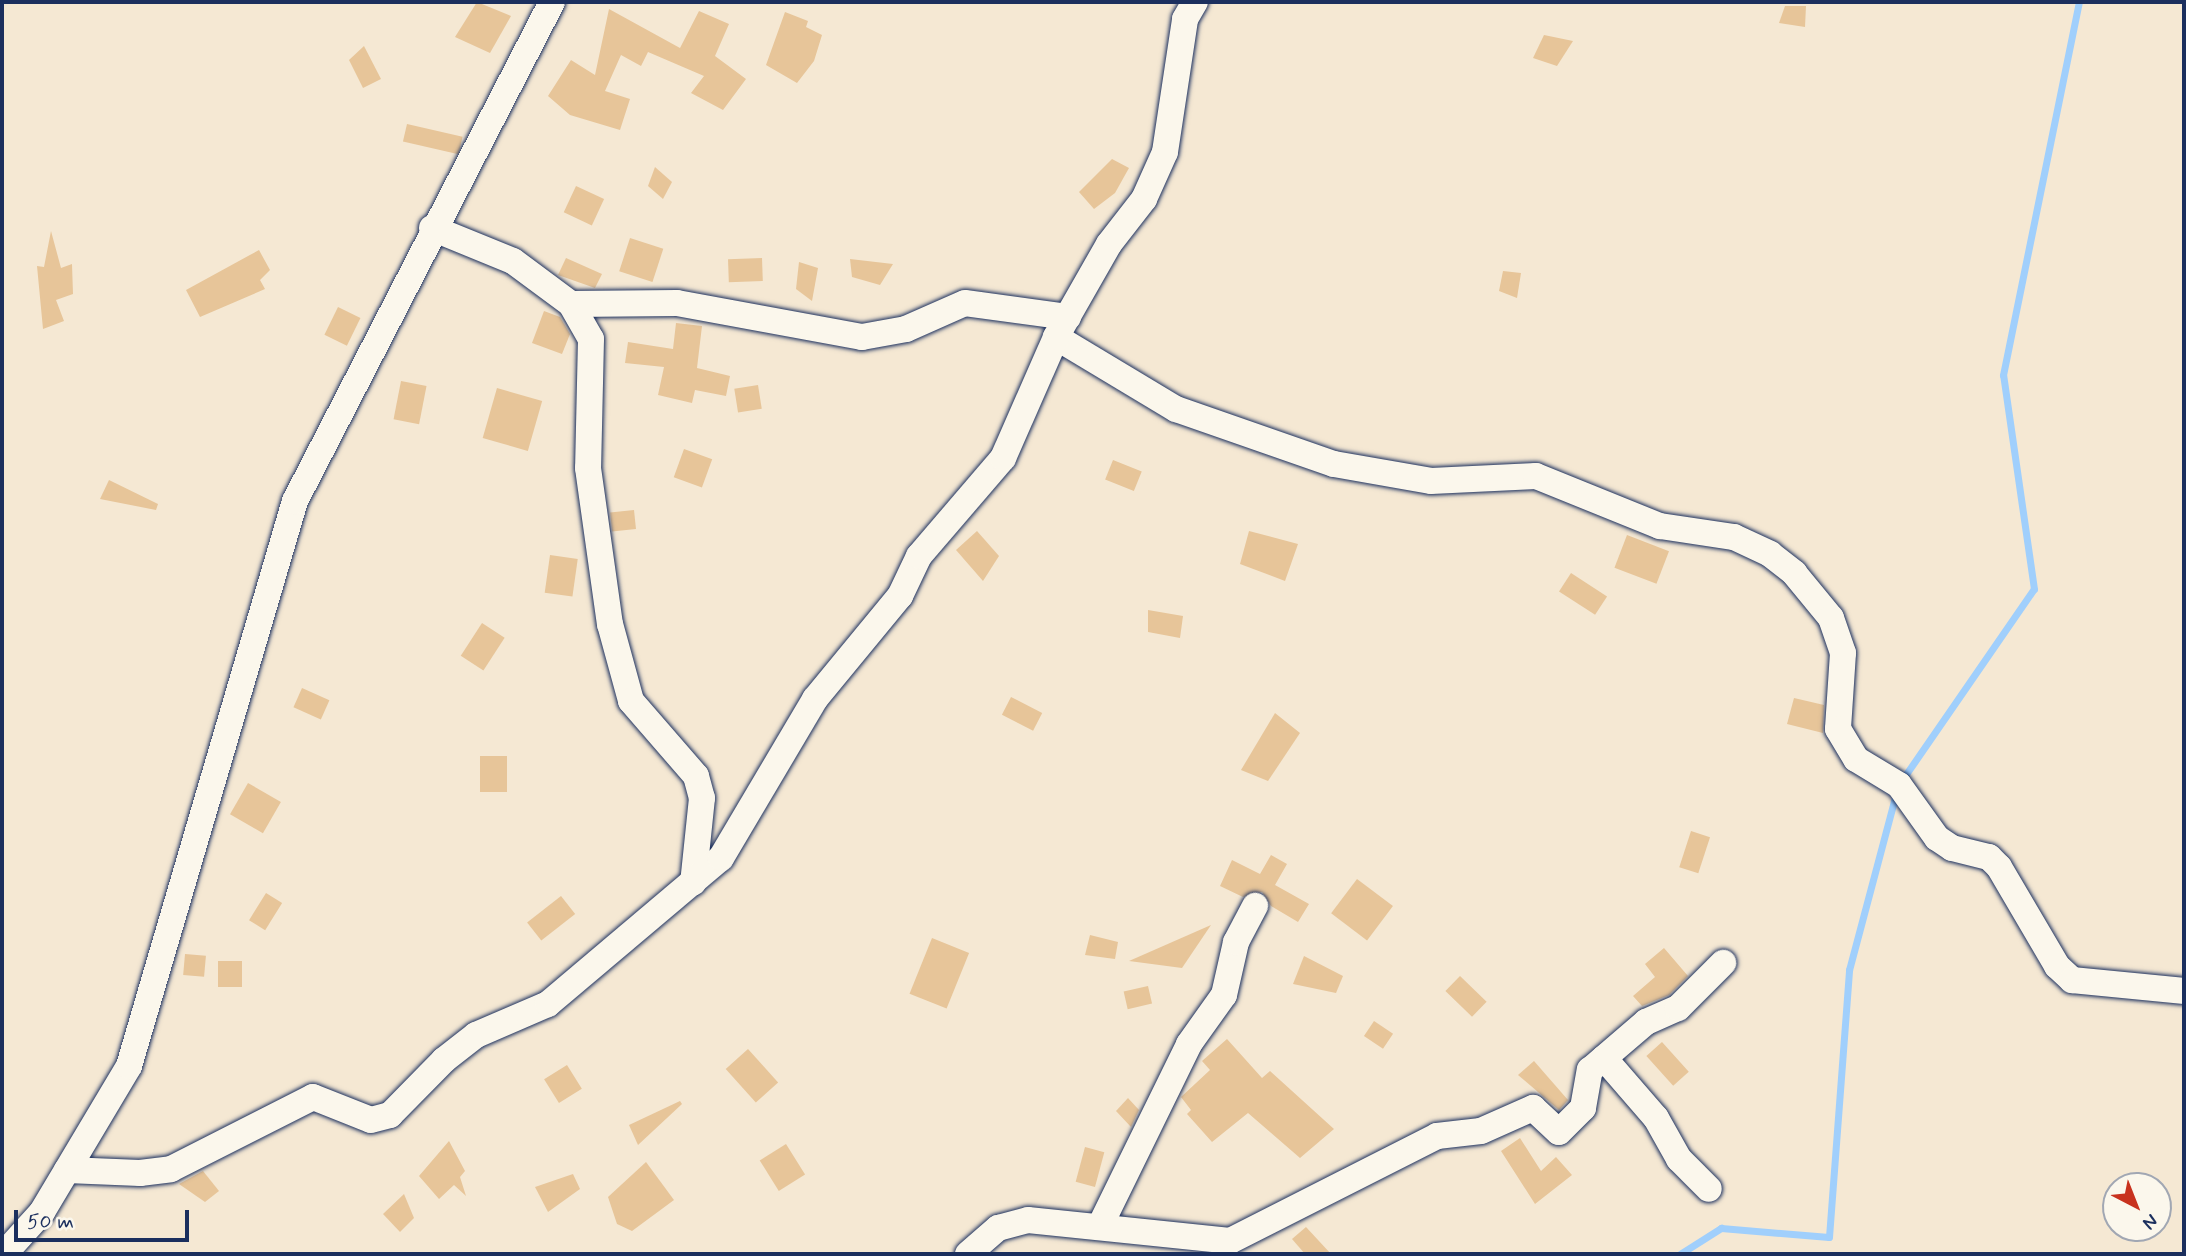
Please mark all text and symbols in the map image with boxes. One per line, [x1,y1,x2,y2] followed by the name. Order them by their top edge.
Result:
[2102,1172,2172,1242] north arrow
[18,1196,192,1240] scale bar
[27,1208,74,1236] text: 50 m
[2137,1208,2163,1235] text: N

